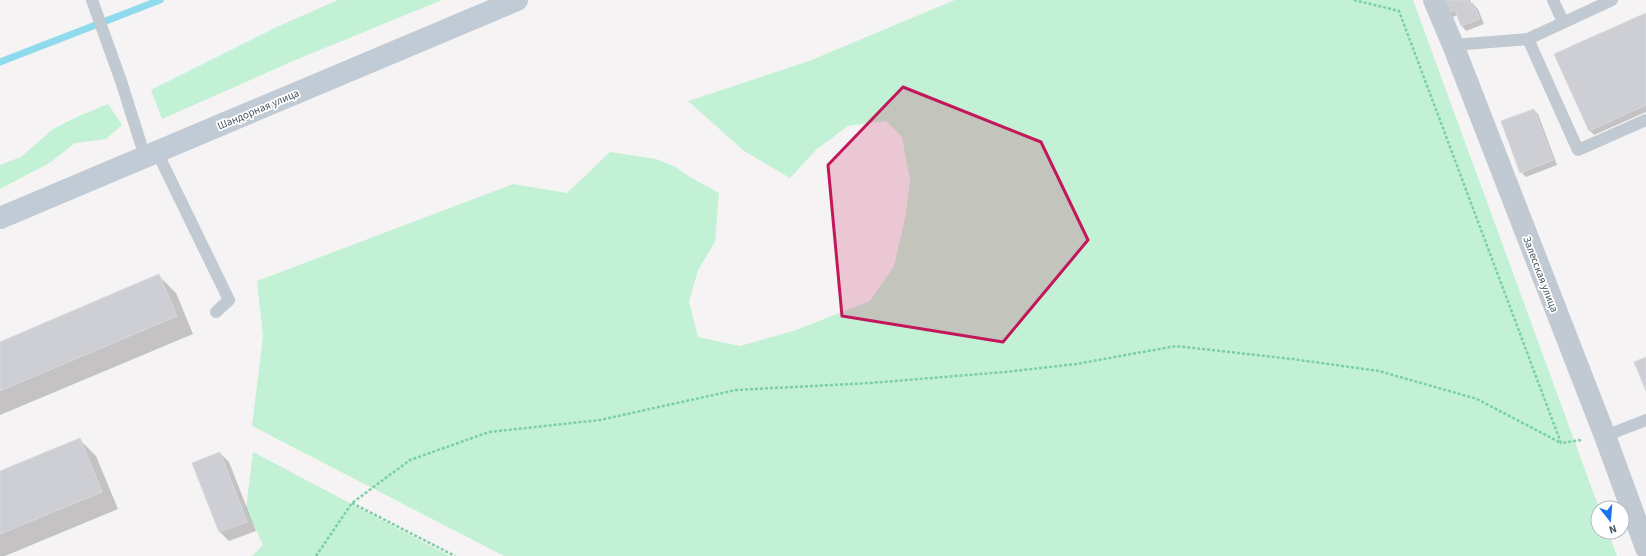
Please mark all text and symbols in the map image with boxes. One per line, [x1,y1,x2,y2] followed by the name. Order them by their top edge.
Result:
[215,85,302,134] street label: Шандорная улица
[1519,234,1562,314] street label: Залесская улица
[1590,500,1630,540] north arrow
[1607,521,1618,537] text: N

